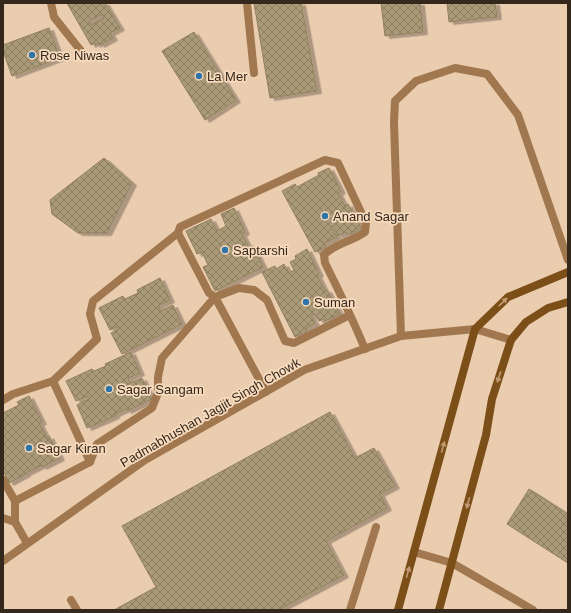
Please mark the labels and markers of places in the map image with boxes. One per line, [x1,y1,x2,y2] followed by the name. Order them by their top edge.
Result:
[40,48,110,63] place label: Rose Niwas
[27,50,37,60] marker: Rose Niwas
[207,69,248,84] place label: La Mer
[194,71,204,81] marker: La Mer
[333,209,410,224] place label: Anand Sagar
[320,211,330,221] marker: Anand Sagar
[233,243,288,258] place label: Saptarshi
[220,245,230,255] marker: Saptarshi
[314,295,355,310] place label: Suman
[301,297,311,307] marker: Suman
[117,382,204,397] place label: Sagar Sangam
[104,384,114,394] marker: Sagar Sangam
[37,441,106,456] place label: Sagar Kiran
[24,443,34,453] marker: Sagar Kiran

